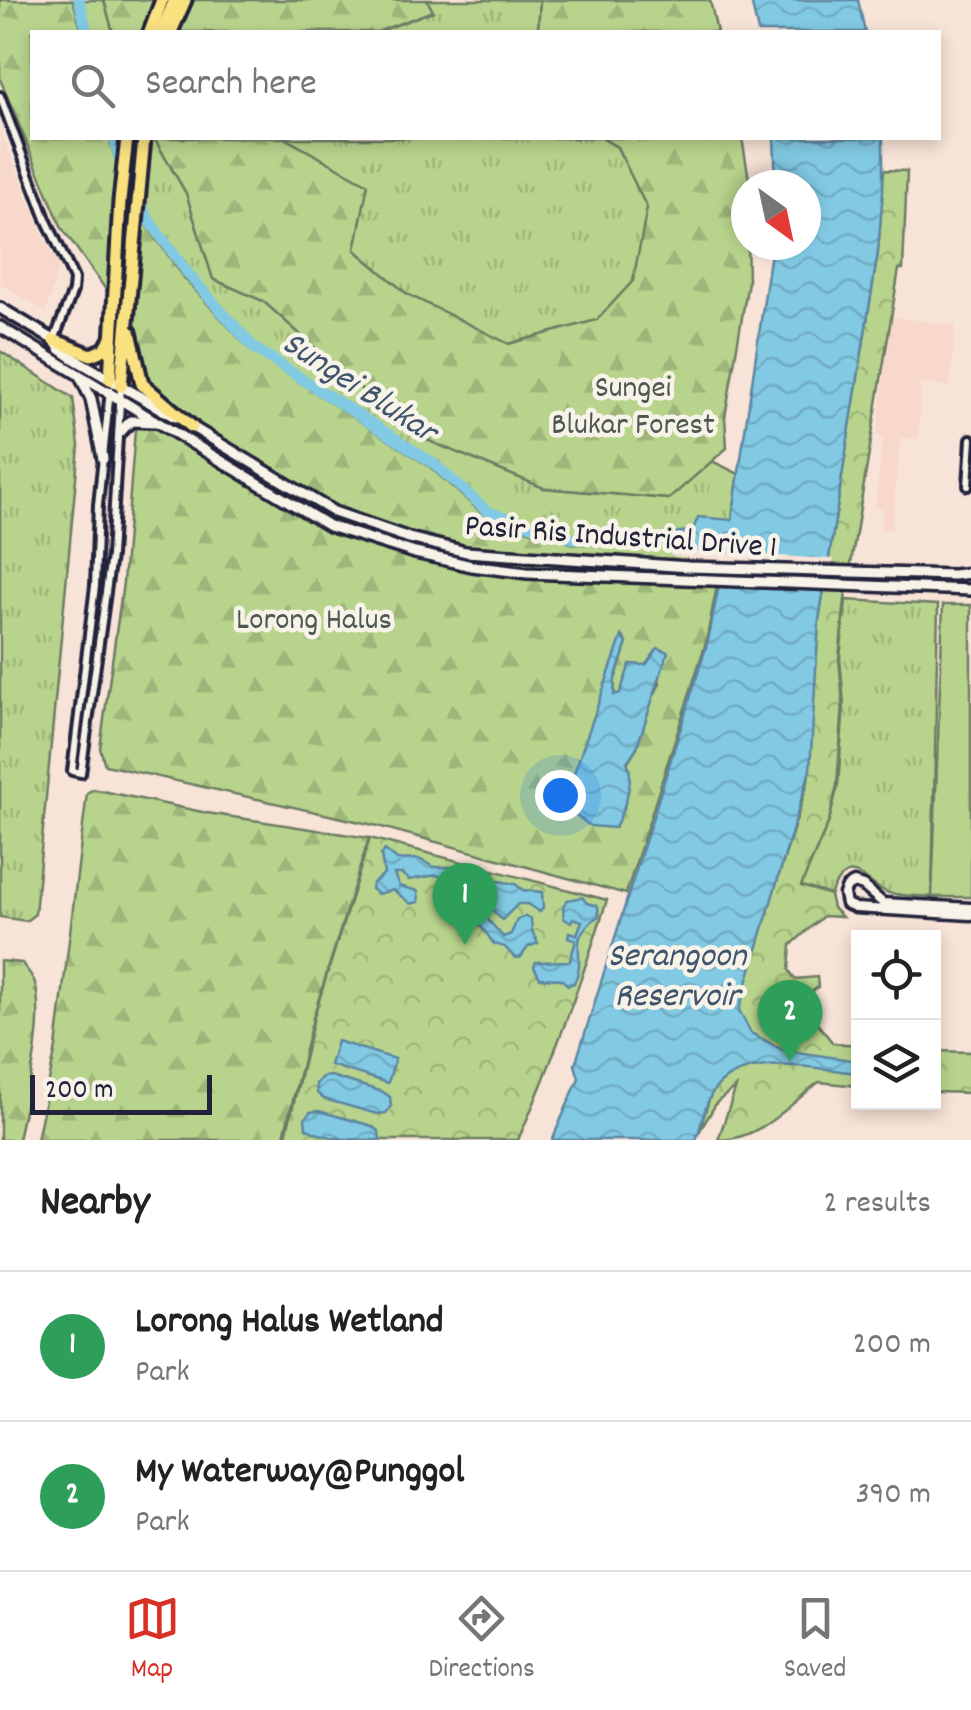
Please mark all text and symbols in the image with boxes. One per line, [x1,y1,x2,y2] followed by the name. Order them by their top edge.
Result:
[30,30,941,140] search box
[65,58,120,113] icon: search
[145,58,317,113] text: Search here
[731,170,821,260] north arrow
[271,320,449,460] water label: Sungei Blukar
[551,367,715,450] park label: Sungei Blukar Forest
[463,505,778,573] street label: Pasir Ris Industrial Drive 1
[236,599,392,645] park label: Lorong Halus
[535,770,586,821] your location
[432,862,498,945] pin: 1
[851,930,941,1110] map controls
[851,930,941,1020] button: locate
[607,933,748,1023] water label: Serangoon Reservoir
[758,980,822,1062] pin: 2
[851,1020,941,1110] button: layers
[30,1070,212,1114] scale bar
[45,1072,113,1112] text: 200 m
[40,1175,150,1235] text: Nearby
[824,1182,931,1228] text: 2 results
[135,1296,444,1351] text: Lorong Halus Wetland
[69,1323,76,1369] text: 1
[853,1323,931,1369] text: 200 m
[135,1351,190,1397] text: Park
[135,1446,464,1501] text: My Waterway@Punggol
[66,1473,79,1519] text: 2
[855,1473,931,1519] text: 390 m
[135,1501,190,1547] text: Park
[125,1591,180,1691] tab: Map
[429,1591,535,1691] tab: Directions
[784,1591,846,1691] tab: Saved

